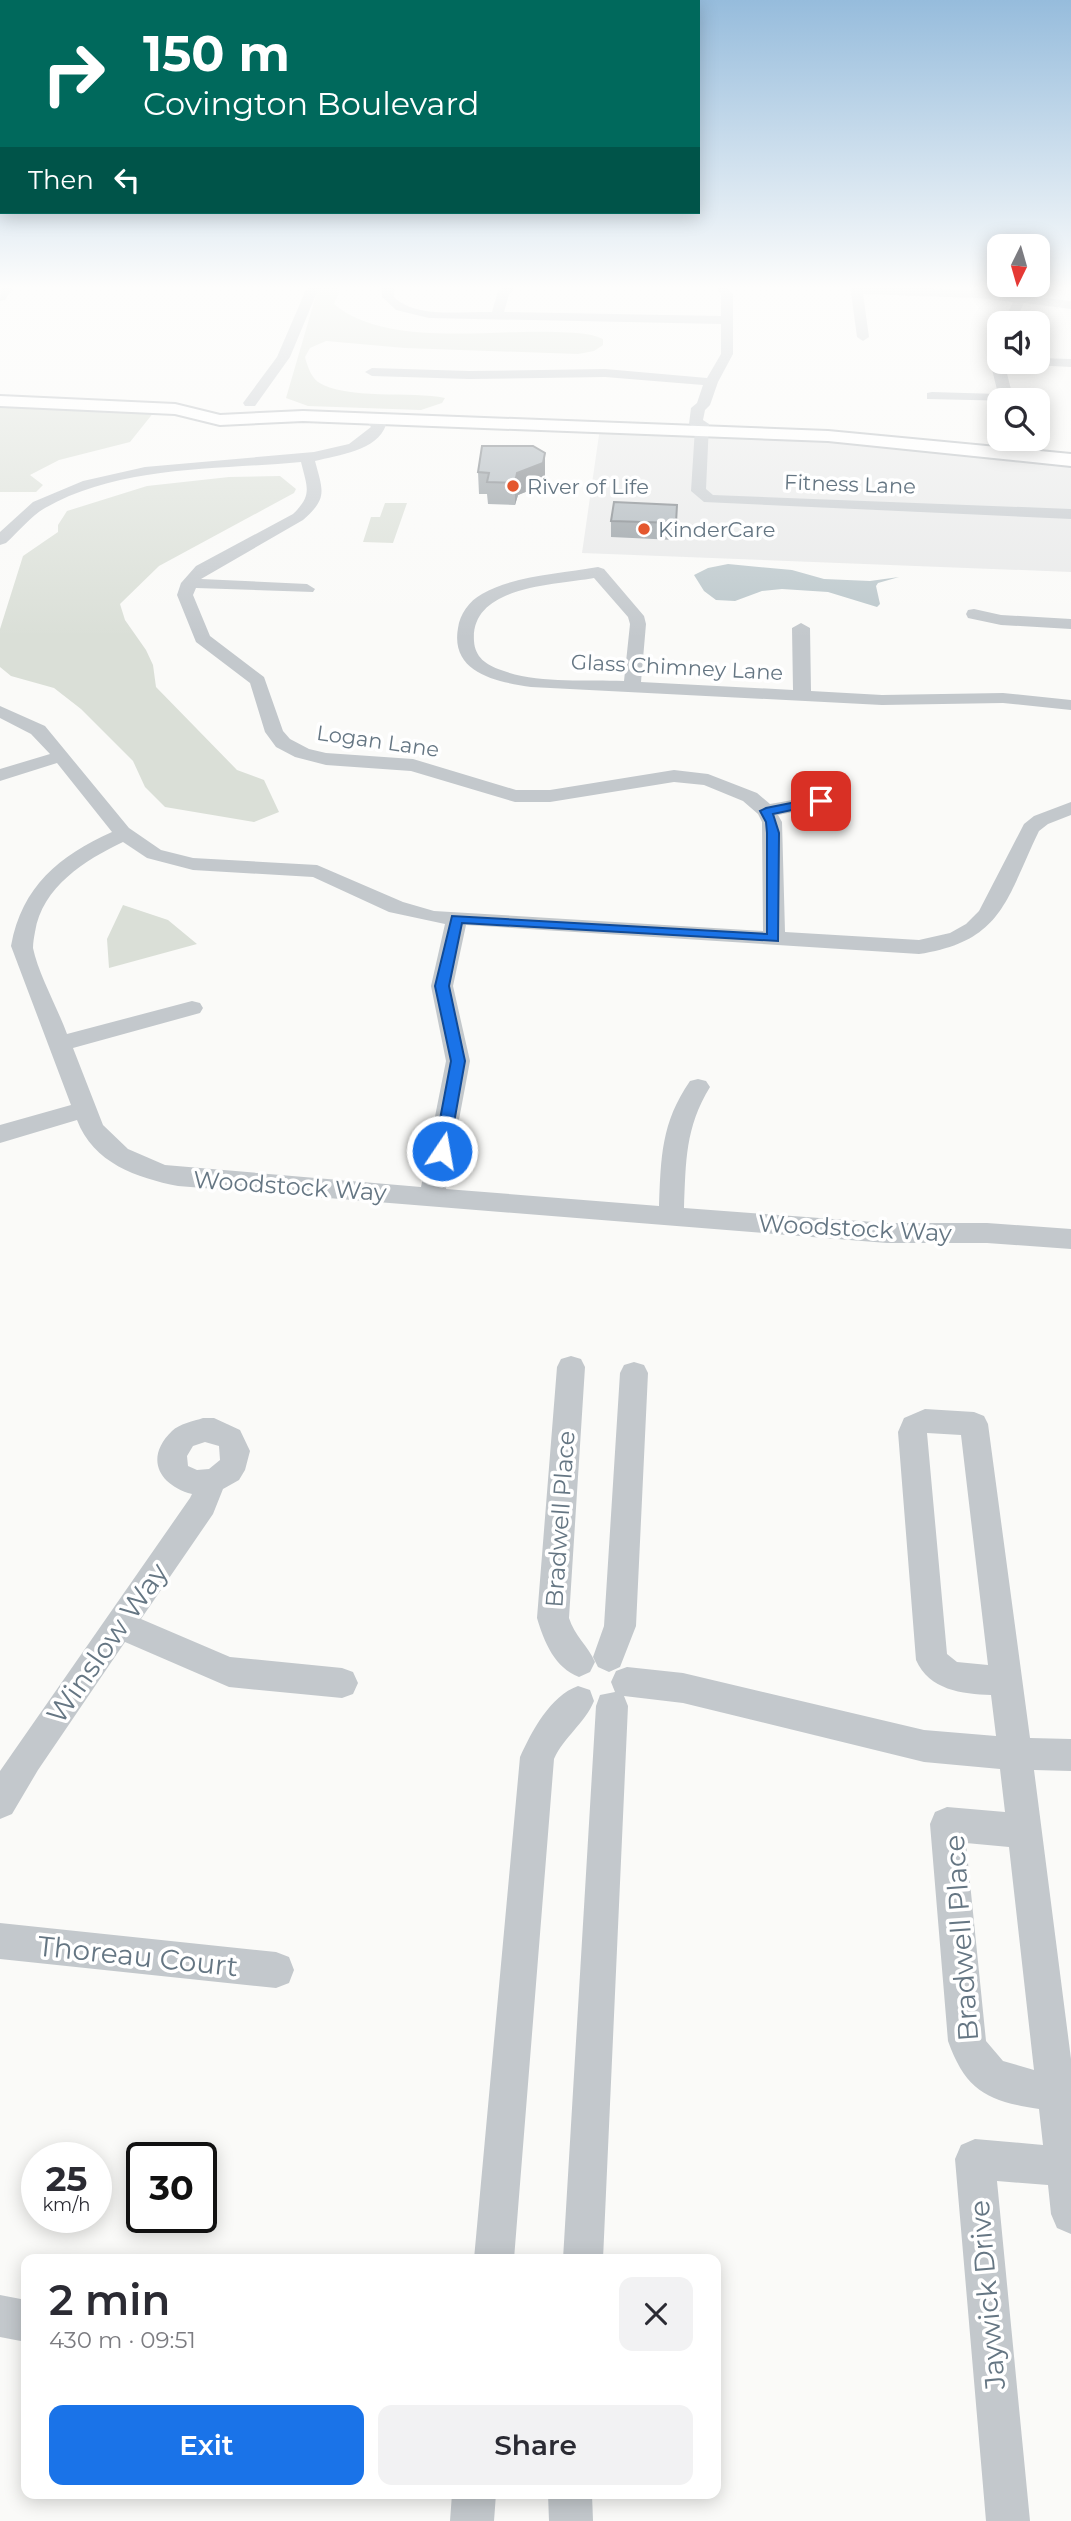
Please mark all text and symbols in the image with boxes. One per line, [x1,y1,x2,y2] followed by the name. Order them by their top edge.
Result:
[143,24,290,83] text: 150 m
[28,28,119,119] icon: right
[143,84,480,123] text: Covington Boulevard
[108,161,146,199] icon: left
[28,164,94,196] text: Then
[987,234,1050,298] north arrow
[987,234,1050,451] map controls
[987,311,1050,374] button: sound
[987,388,1050,451] button: search
[784,469,916,499] street label: Fitness Lane
[527,474,649,499] place label: River of Life
[505,478,521,494] marker: River of Life
[658,517,776,542] place label: KinderCare
[636,521,652,537] marker: KinderCare
[570,649,784,685] street label: Glass Chimney Lane
[315,720,441,762] street label: Logan Lane
[791,771,851,831] pin
[802,782,840,820] icon: arrive
[405,1114,479,1188] position arrow
[192,1165,388,1207] street label: Woodstock Way
[757,1208,953,1248] street label: Woodstock Way
[539,1430,581,1608] street label: Bradwell Place
[39,1556,175,1730] street label: Winslow Way
[937,1834,985,2042] street label: Bradwell Place
[36,1929,240,1983] street label: Thoreau Court
[126,2142,217,2233] speed limit sign: 30
[46,2157,87,2200] text: 25
[42,2194,91,2216] text: km/h
[962,2199,1012,2392] street label: Jaywick Drive
[49,2274,170,2326] text: 2 min
[619,2277,693,2351] button: close
[49,2326,196,2354] text: 430 m · 09:51
[49,2405,364,2485] button: Exit
[378,2405,693,2485] button: Share

